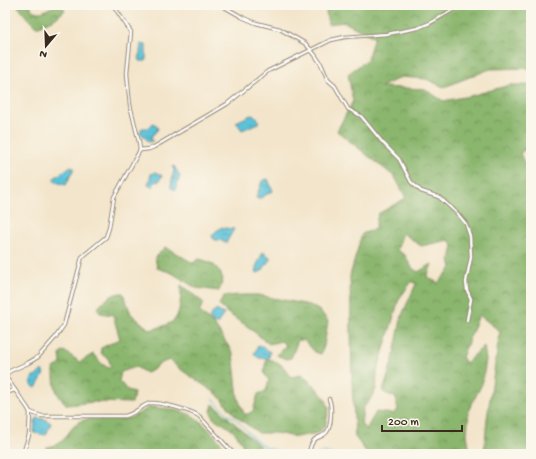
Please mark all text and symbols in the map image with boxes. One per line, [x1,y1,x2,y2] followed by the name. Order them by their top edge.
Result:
[26,26,66,66] north arrow
[38,47,49,60] text: N
[382,407,462,433] scale bar
[388,416,419,430] text: 200 m

